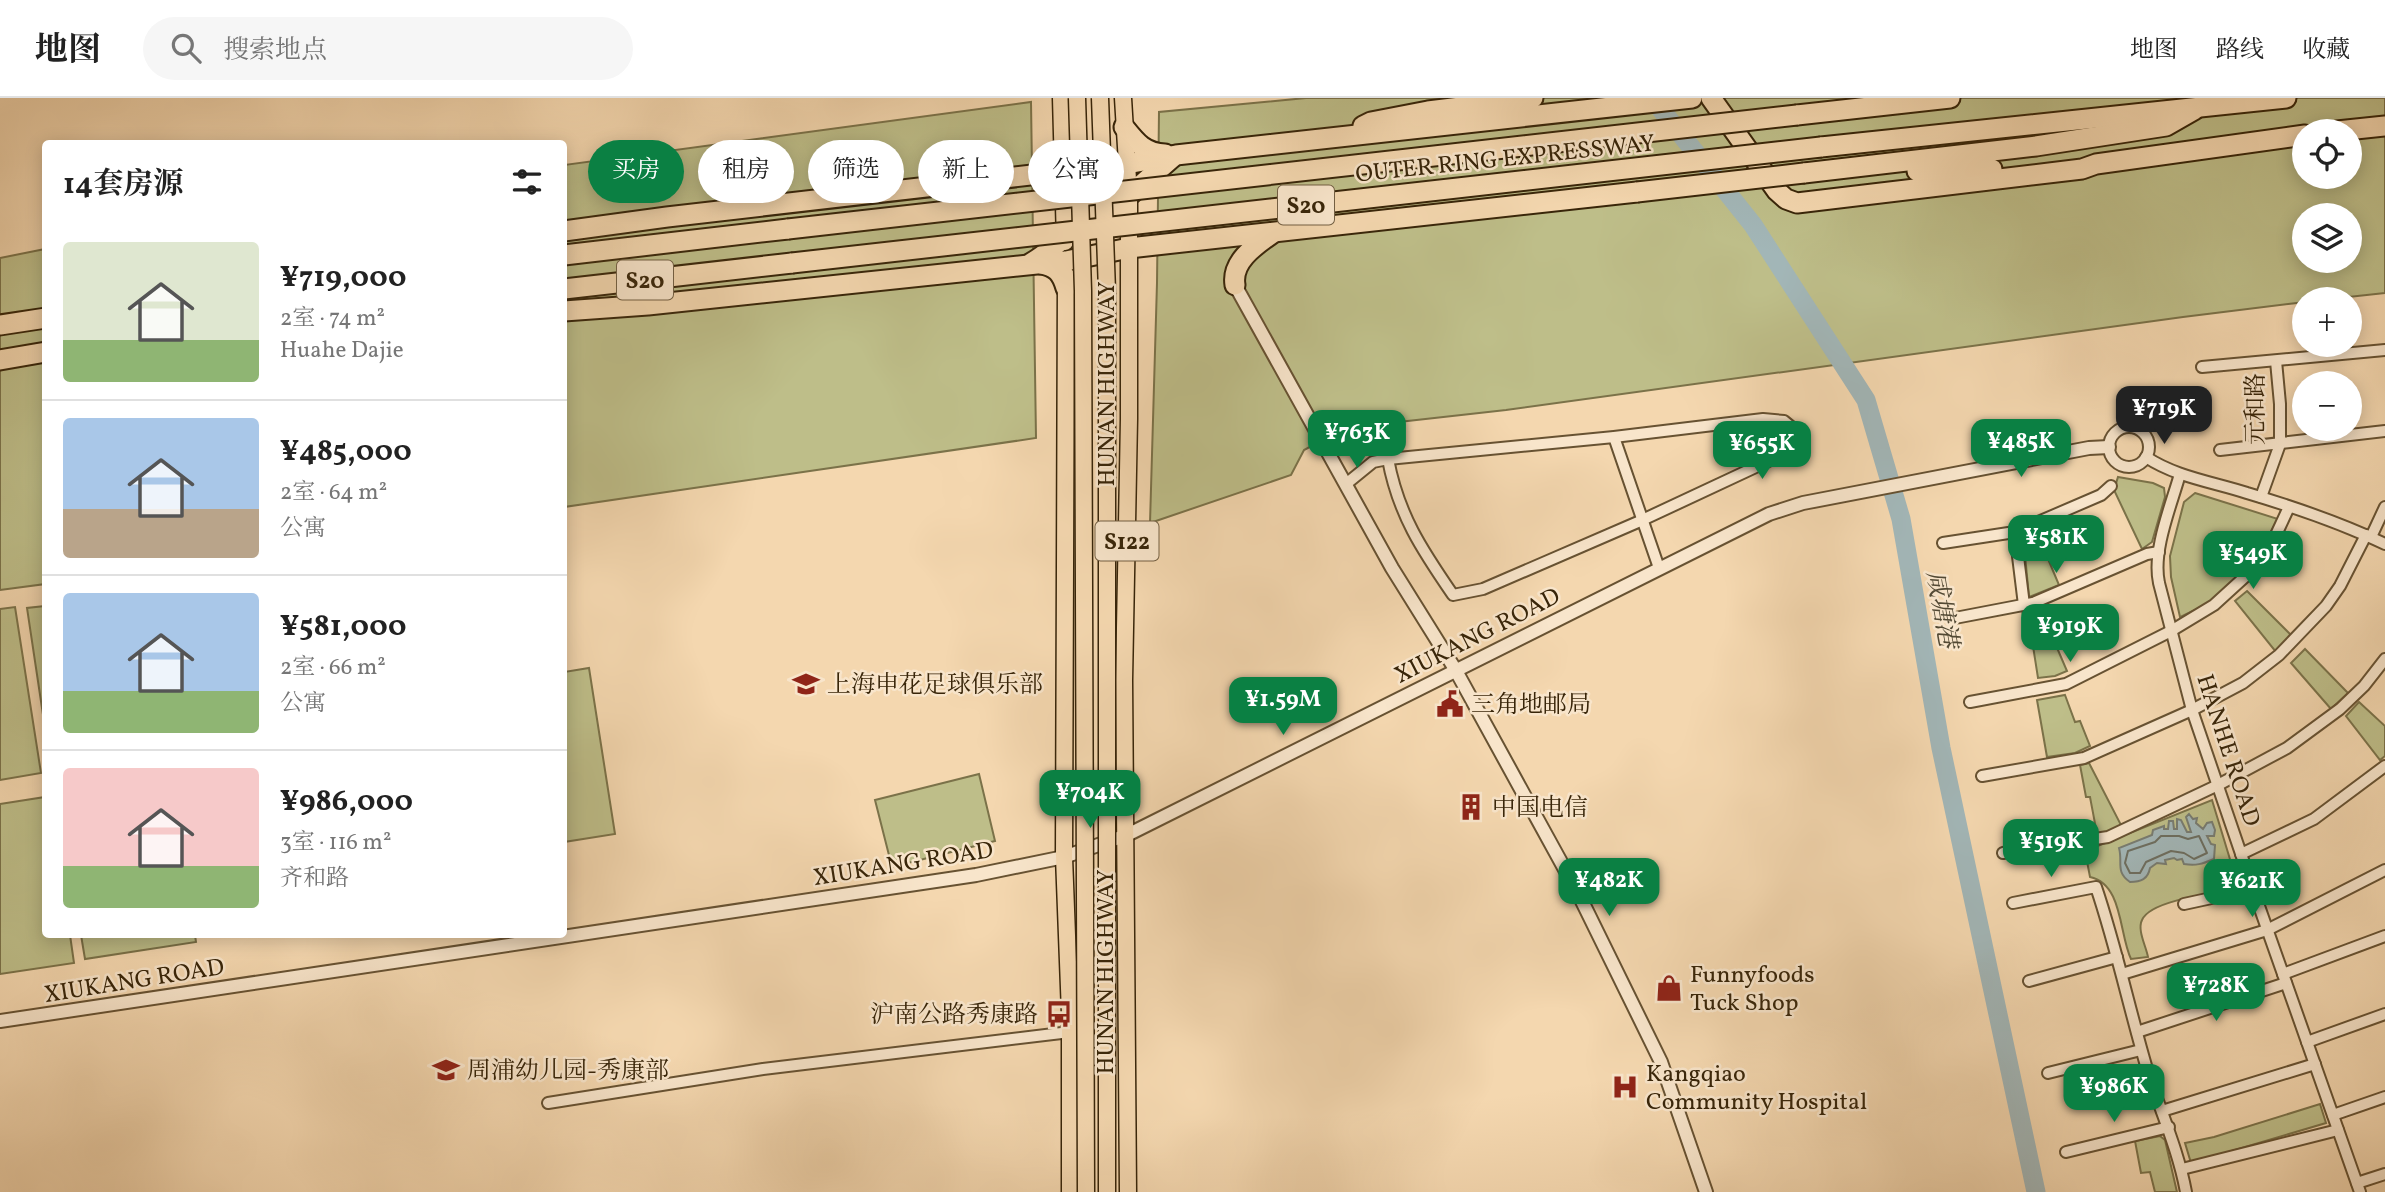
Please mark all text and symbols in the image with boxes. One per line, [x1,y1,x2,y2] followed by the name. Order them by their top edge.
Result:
[143,17,633,80] search box
[35,29,101,75] text: 地图
[167,29,205,67] icon: search
[223,33,327,69] text: 搜索地点
[2130,34,2178,68] text: 地图
[2216,34,2264,68] text: 路线
[2302,34,2350,68] text: 收藏
[2292,119,2362,441] map controls
[2292,119,2362,189] button: locate
[1354,127,1657,193] street label: OUTER RING EXPRESSWAY
[588,140,684,203] chip: 买房
[698,140,794,203] chip: 租房
[808,140,904,203] chip: 筛选
[918,140,1014,203] chip: 新上
[1028,140,1124,203] chip: 公寓
[508,163,546,201] icon: filters
[63,164,183,206] text: 14套房源
[1278,186,1334,225] road number: S20
[2292,203,2362,273] button: layers
[280,257,407,299] text: ¥719,000
[617,260,673,300] road number: S20
[119,270,203,354] icon: home
[1091,281,1125,487] street label: HUNAN HIGHWAY
[2292,287,2362,357] button: +
[280,303,385,335] text: 2室 · 74 m²
[280,335,404,367] text: Huahe Dajie
[2292,371,2362,441] button: −
[2240,373,2274,445] street label: 元和路
[2115,386,2213,446] pin: ¥719K
[2132,393,2196,425] text: ¥719K
[1308,410,1406,470] pin: ¥763K
[1324,417,1390,449] text: ¥763K
[1972,420,2070,479] pin: ¥485K
[1713,422,1811,481] pin: ¥655K
[1987,426,2055,458] text: ¥485K
[1729,428,1795,460] text: ¥655K
[280,431,412,473] text: ¥485,000
[119,446,203,530] icon: home
[280,477,387,509] text: 2室 · 64 m²
[280,513,326,545] text: 公寓
[2007,516,2105,575] pin: ¥581K
[1096,522,1158,560] road number: S122
[2024,522,2088,554] text: ¥581K
[2204,532,2302,591] pin: ¥549K
[2219,538,2287,570] text: ¥549K
[1917,568,1966,654] water label: 咸塘港
[1389,580,1567,693] street label: XIUKANG ROAD
[2021,604,2119,664] pin: ¥919K
[280,606,406,648] text: ¥581,000
[2037,611,2103,643] text: ¥919K
[119,621,203,705] icon: home
[280,652,386,684] text: 2室 · 66 m²
[791,669,821,699] school or university icon: 上海申花足球俱乐部
[827,669,1043,703] place label: 上海申花足球俱乐部
[2187,670,2268,831] street label: HANHE ROAD
[1226,678,1340,737] pin: ¥1.59M
[1245,684,1321,716] text: ¥1.59M
[280,688,326,720] text: 公寓
[1435,689,1465,719] public building icon: 三角地邮局
[1471,689,1591,723] place label: 三角地邮局
[1041,770,1139,830] pin: ¥704K
[1055,777,1125,809] text: ¥704K
[280,781,413,823] text: ¥986,000
[1456,792,1486,822] building icon: 中国电信
[1492,792,1588,826] place label: 中国电信
[119,796,203,880] icon: home
[2002,820,2100,879] pin: ¥519K
[2019,826,2083,858] text: ¥519K
[280,827,391,859] text: 3室 · 116 m²
[811,834,996,896] street label: XIUKANG ROAD
[1560,858,1658,918] pin: ¥482K
[2203,860,2301,919] pin: ¥621K
[280,863,349,895] text: 齐和路
[1574,865,1644,897] text: ¥482K
[2219,866,2285,898] text: ¥621K
[1090,869,1124,1075] street label: HUNAN HIGHWAY
[42,951,227,1013] street label: XIUKANG ROAD
[1690,959,1815,1021] place label: Funnyfoods Tuck Shop
[2167,964,2265,1023] pin: ¥728K
[2183,970,2249,1002] text: ¥728K
[1654,973,1684,1003] shop icon: Funnyfoods Tuck Shop
[870,999,1038,1033] place label: 沪南公路秀康路
[1044,999,1074,1029] bus stop icon: 沪南公路秀康路
[431,1055,461,1085] school or university icon: 周浦幼儿园-秀康部
[467,1055,669,1089] place label: 周浦幼儿园-秀康部
[1646,1058,1867,1120] place label: Kangqiao Community Hospital
[2065,1065,2163,1124] pin: ¥986K
[2079,1071,2149,1103] text: ¥986K
[1610,1072,1640,1102] hospital icon: Kangqiao Community Hospital

